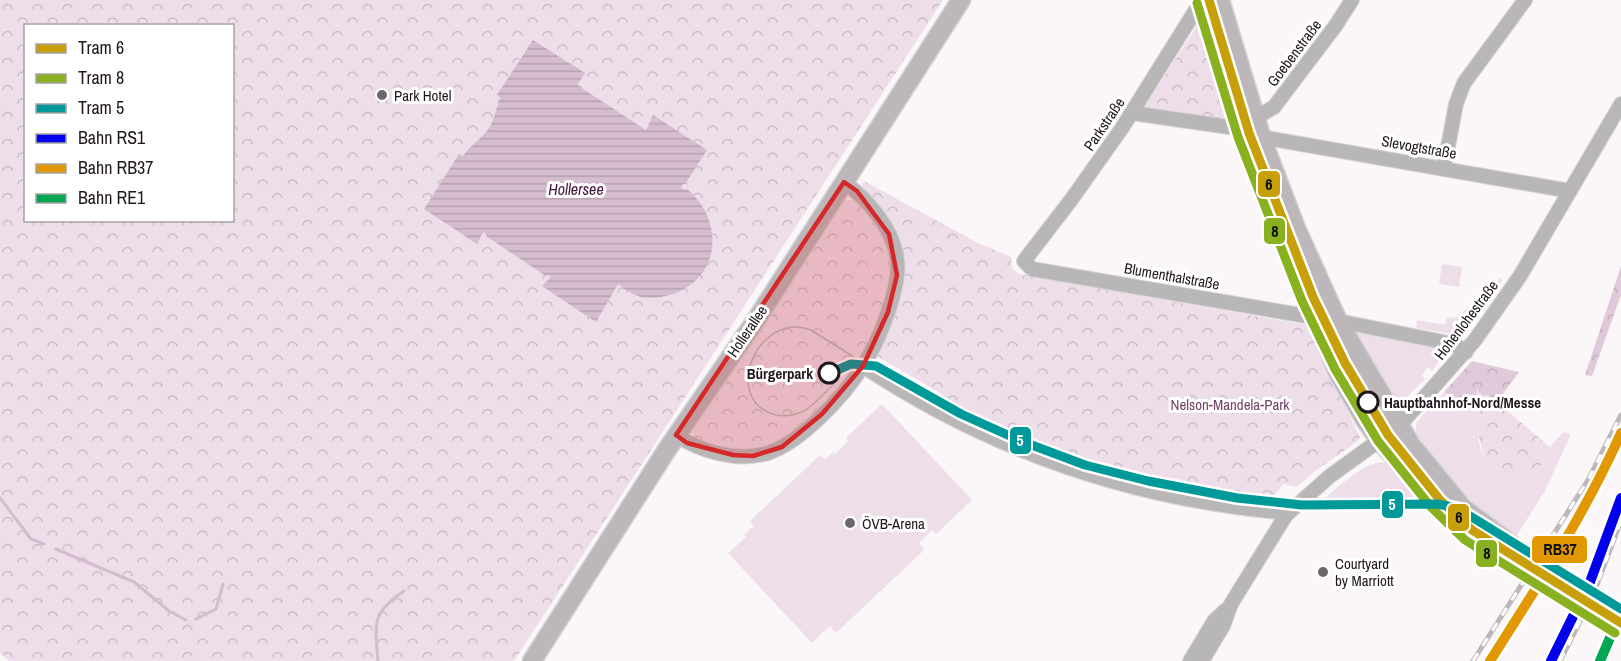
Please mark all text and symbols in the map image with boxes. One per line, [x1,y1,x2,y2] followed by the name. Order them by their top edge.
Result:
[1262,15,1326,91] street label: Goebenstraße
[24,24,234,222] legend
[78,35,124,60] text: Tram 6
[78,65,124,90] text: Tram 8
[394,85,451,106] place label: Park Hotel
[375,88,389,102] marker: Park Hotel
[1078,93,1130,155] street label: Parkstraße
[78,95,124,120] text: Tram 5
[78,125,146,150] text: Bahn RS1
[1380,130,1458,164] street label: Slevogtstraße
[78,155,154,180] text: Bahn RB37
[1257,170,1281,198] line badge: 6
[1265,173,1273,195] text: 6
[548,178,604,200] water label: Hollersee
[78,185,146,210] text: Bahn RE1
[1263,217,1286,245] line badge: 8
[1271,220,1279,242] text: 8
[1123,257,1221,295] street label: Blumenthalstraße
[1429,276,1503,364] street label: Hohenlohestraße
[722,301,772,361] street label: Hollerallee
[818,362,840,384] marker: Bürgerpark
[747,363,813,384] place label: Bürgerpark
[1357,391,1379,413] marker: Hauptbahnhof-Nord/Messe
[1384,392,1541,413] place label: Hauptbahnhof-Nord/Messe
[1171,394,1290,415] park label: Nelson-Mandela-Park
[1009,426,1032,455] line badge: 5
[1016,429,1024,451] text: 5
[1381,490,1404,519] line badge: 5
[1388,493,1396,515] text: 5
[1447,503,1470,532] line badge: 6
[1455,506,1463,528] text: 6
[862,513,925,534] place label: ÖVB-Arena
[843,516,857,530] marker: ÖVB-Arena
[1531,535,1588,564] line badge: RB37
[1543,538,1577,560] text: RB37
[1475,539,1498,568] line badge: 8
[1483,542,1491,564] text: 8
[1335,553,1394,591] place label: Courtyard by Marriott
[1316,565,1330,579] marker: Courtyard by Marriott

